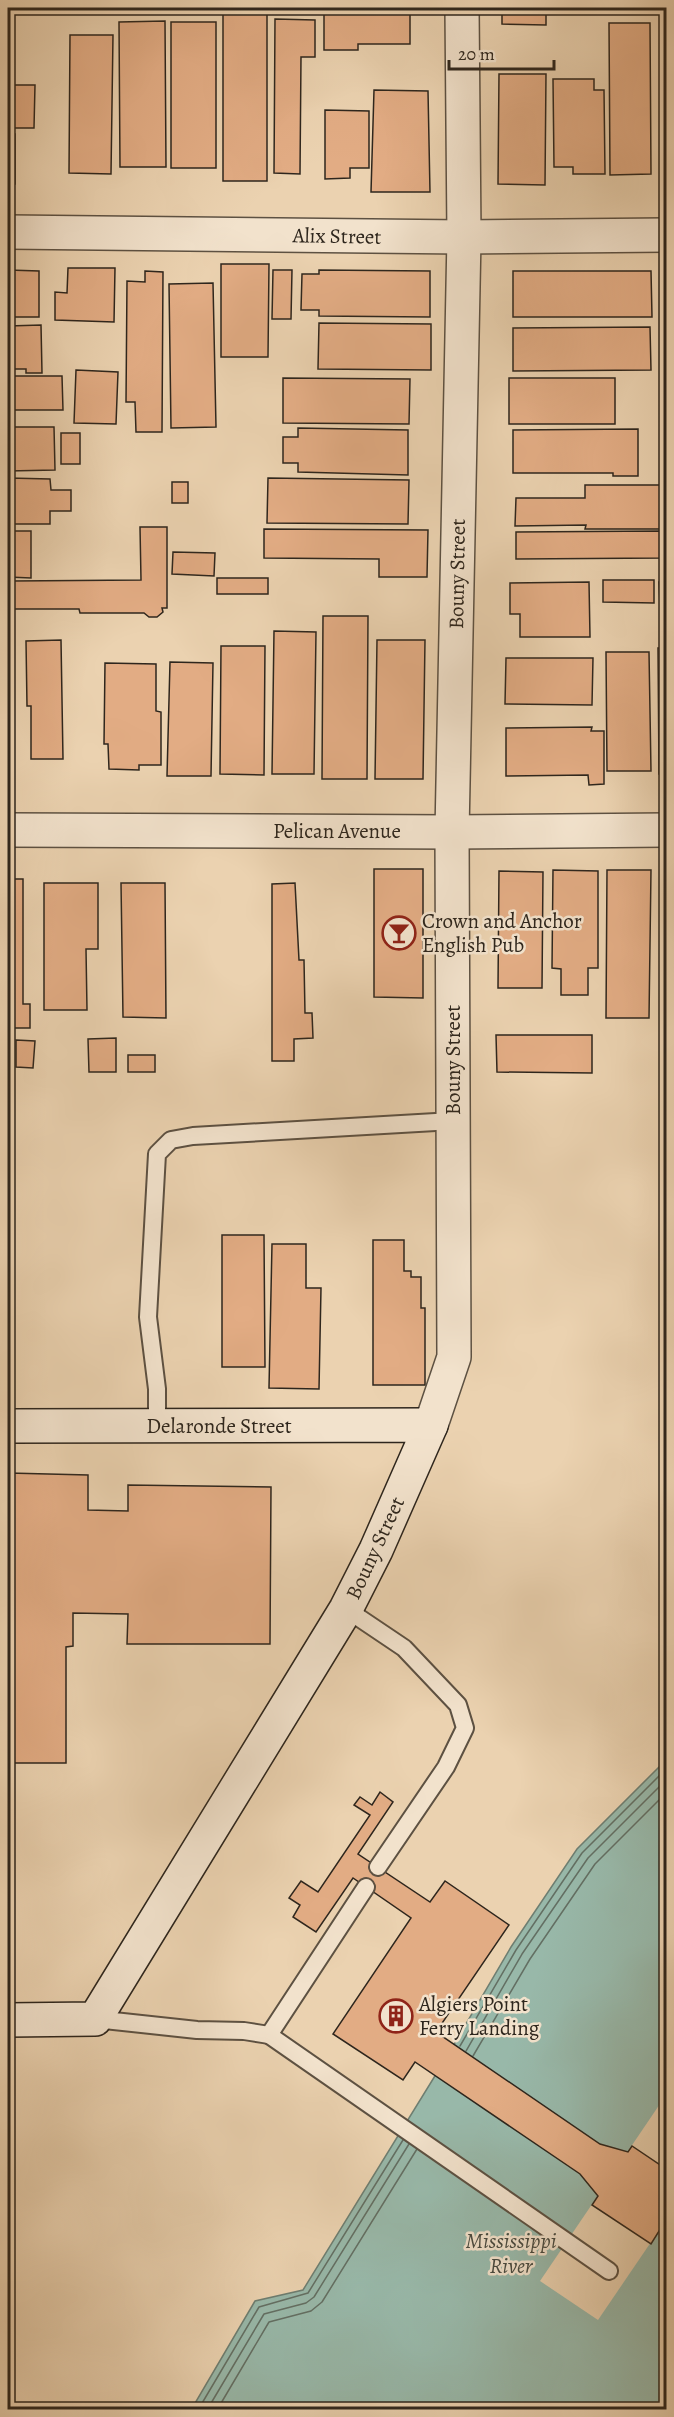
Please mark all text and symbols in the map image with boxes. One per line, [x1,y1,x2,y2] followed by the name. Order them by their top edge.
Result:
[449,33,554,71] scale bar
[458,42,495,66] text: 20 m
[291,221,382,251] street label: Alix Street
[442,518,472,629] street label: Bouny Street
[273,817,401,845] street label: Pelican Avenue
[422,907,582,959] place label: Crown and Anchor English Pub
[381,915,417,951] bar icon: Crown and Anchor English Pub
[439,1005,467,1115] street label: Bouny Street
[146,1412,292,1440] street label: Delaronde Street
[339,1492,411,1604] street label: Bouny Street
[418,1990,540,2042] place label: Algiers Point Ferry Landing
[378,1998,414,2034] building icon: Algiers Point Ferry Landing
[465,2226,557,2281] water label: Mississippi River

